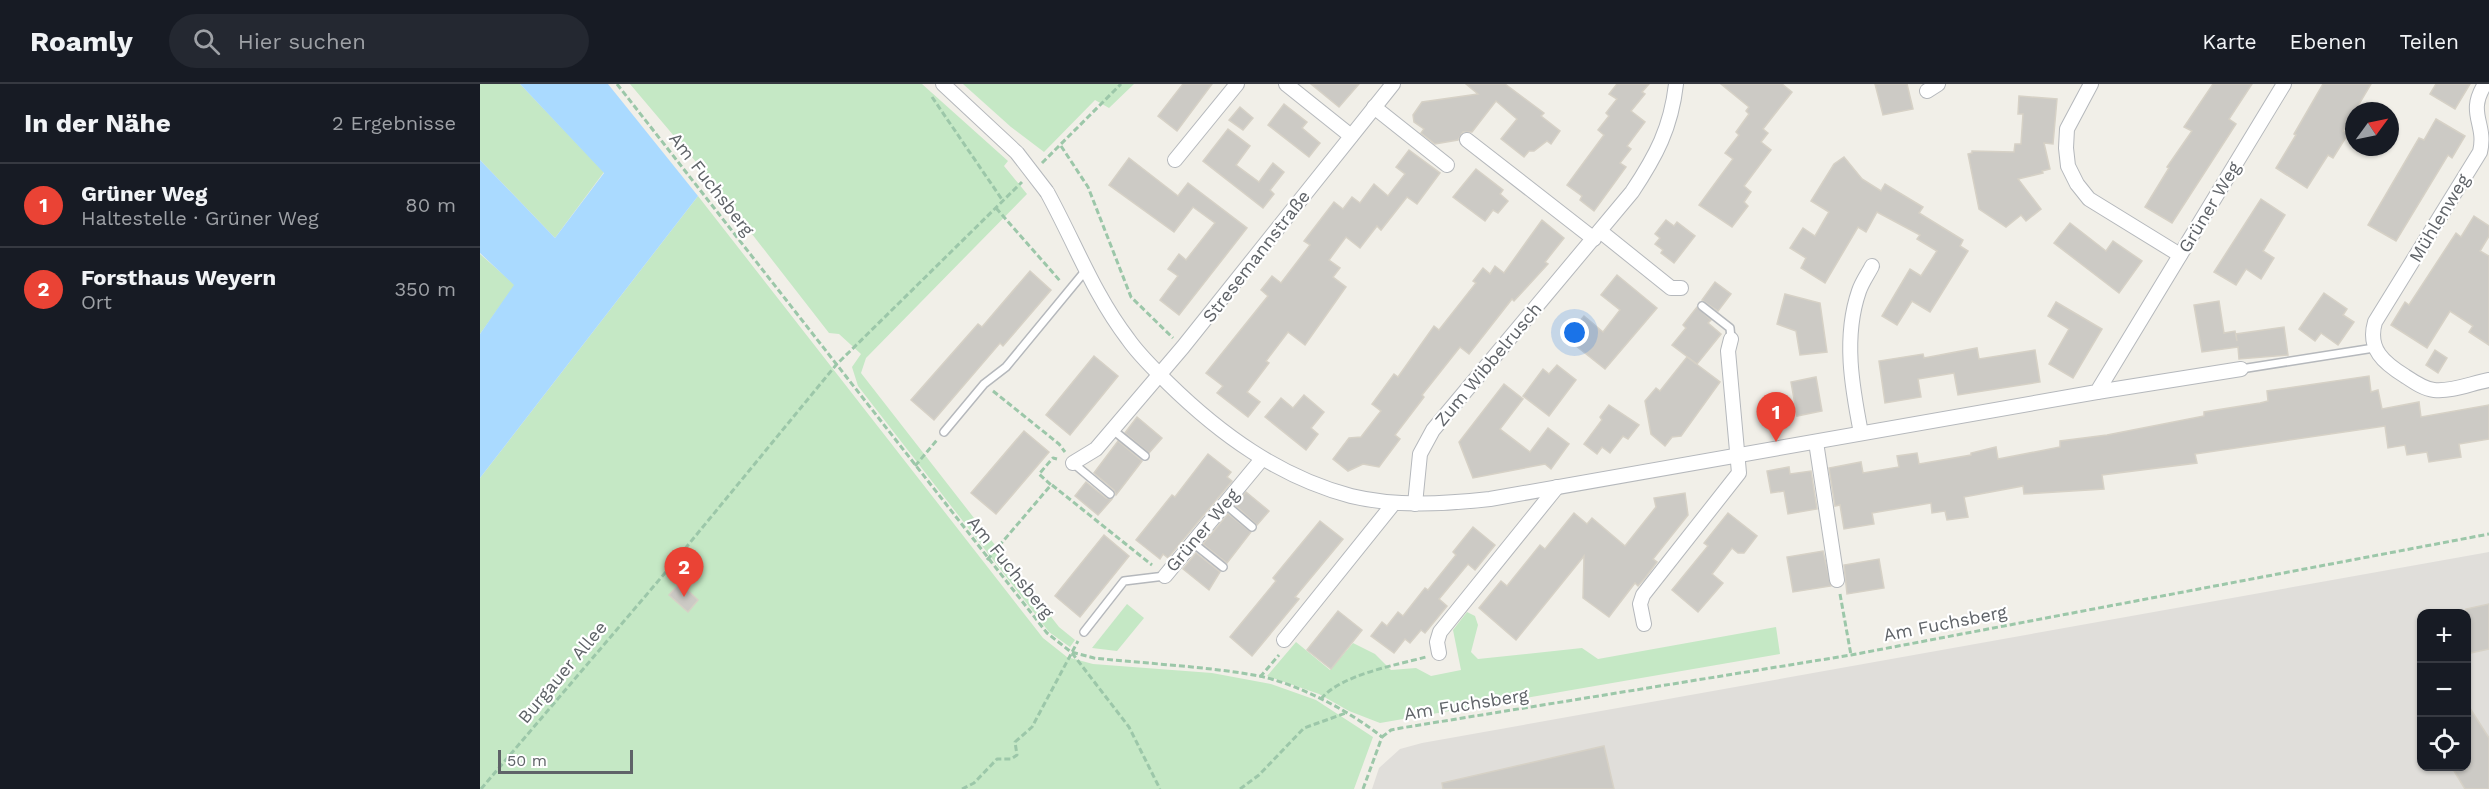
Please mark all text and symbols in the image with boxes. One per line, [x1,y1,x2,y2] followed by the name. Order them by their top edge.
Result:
[169,14,589,68] search box
[30,25,133,58] text: Roamly
[190,25,223,58] icon: search
[238,29,366,54] text: Hier suchen
[2202,29,2257,54] text: Karte
[2290,29,2366,54] text: Ebenen
[2399,29,2459,54] text: Teilen
[2345,102,2399,156] north arrow
[24,108,171,138] text: In der Nähe
[332,111,456,135] text: 2 Ergebnisse
[665,128,759,240] street label: Am Fuchsberg
[2174,157,2245,256] street label: Grüner Weg
[2404,170,2474,266] street label: Mühlenweg
[81,181,207,206] text: Grüner Weg
[1198,186,1314,326] street label: Stresemannstraße
[39,193,48,217] text: 1
[405,193,456,217] text: 80 m
[81,206,319,230] text: Haltestelle · Grüner Weg
[81,265,276,290] text: Forsthaus Weyern
[38,277,49,301] text: 2
[394,277,456,301] text: 350 m
[81,290,112,314] text: Ort
[1430,298,1546,430] street label: Zum Wibbelrusch
[1560,318,1589,347] your location
[1756,392,1796,442] pin: 1
[1161,484,1243,576] street label: Grüner Weg
[963,512,1059,623] street label: Am Fuchsberg
[664,548,704,597] pin: 2
[1881,601,2009,645] street label: Am Fuchsberg
[2417,609,2471,771] map controls
[2417,609,2471,663] button: +
[513,617,611,727] street label: Burgauer Allee
[2417,663,2471,717] button: −
[1402,684,1530,724] street label: Am Fuchsberg
[2417,717,2471,771] button: locate
[498,747,633,774] scale bar
[507,751,547,770] text: 50 m

